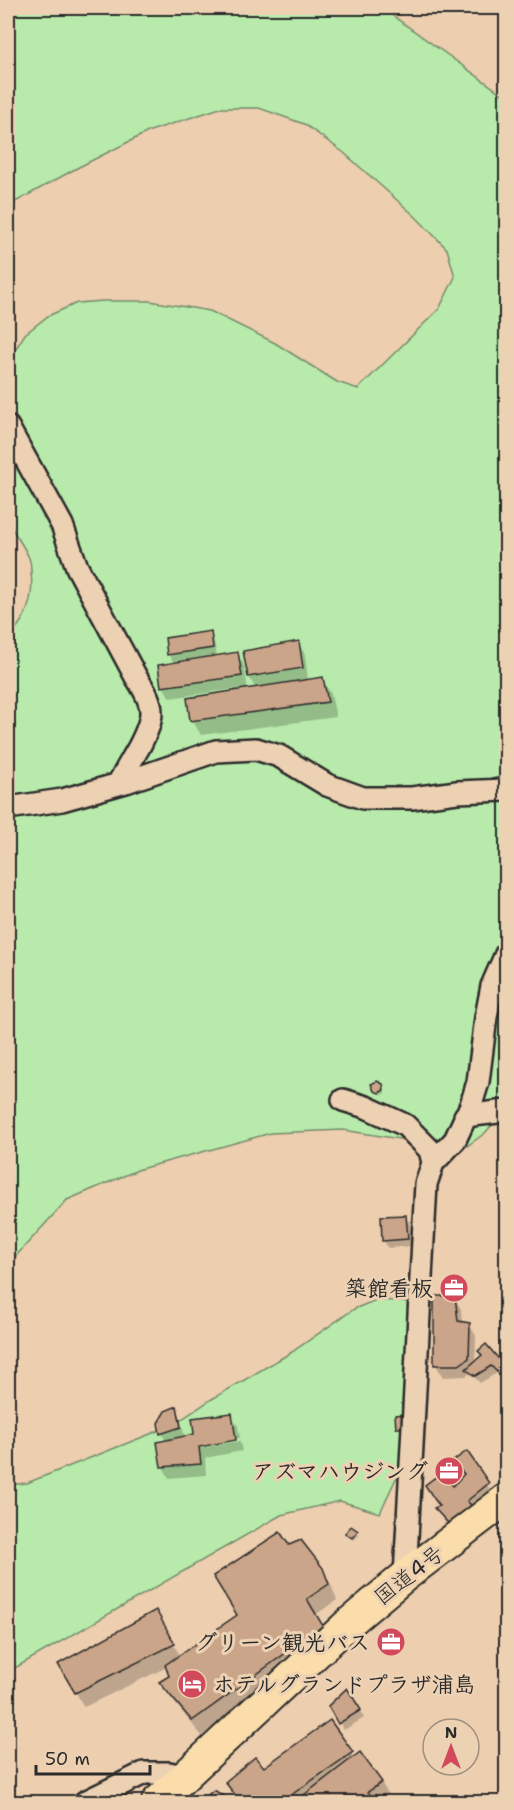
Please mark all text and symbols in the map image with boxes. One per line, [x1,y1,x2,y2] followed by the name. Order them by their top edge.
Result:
[438,1272,470,1304] office icon: 築館看板
[345,1274,433,1303] place label: 築館看板
[433,1455,465,1487] office icon: アズマハウジング
[252,1457,428,1486] place label: アズマハウジング
[368,1539,450,1611] street label: 国道4号
[375,1626,407,1658] office icon: グリーン観光バス
[195,1628,370,1657] place label: グリーン観光バス
[176,1668,208,1700] hotel icon: ホテルグランドプラザ浦島
[213,1670,476,1699] place label: ホテルグランドプラザ浦島
[421,1717,481,1777] north arrow
[445,1722,457,1743] text: N
[36,1738,150,1776] scale bar
[45,1747,90,1771] text: 50 m

